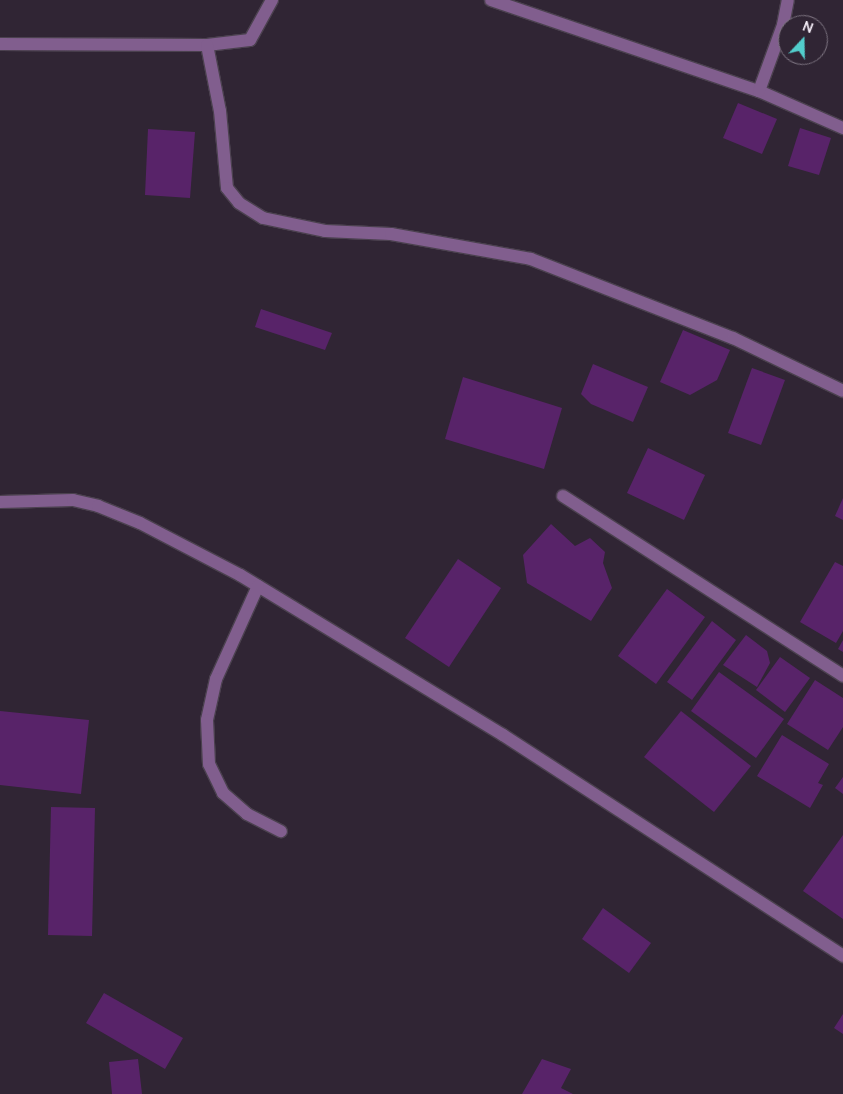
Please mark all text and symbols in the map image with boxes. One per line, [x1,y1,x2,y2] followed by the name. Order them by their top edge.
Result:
[778,15,828,65] north arrow
[800,16,816,37] text: N

